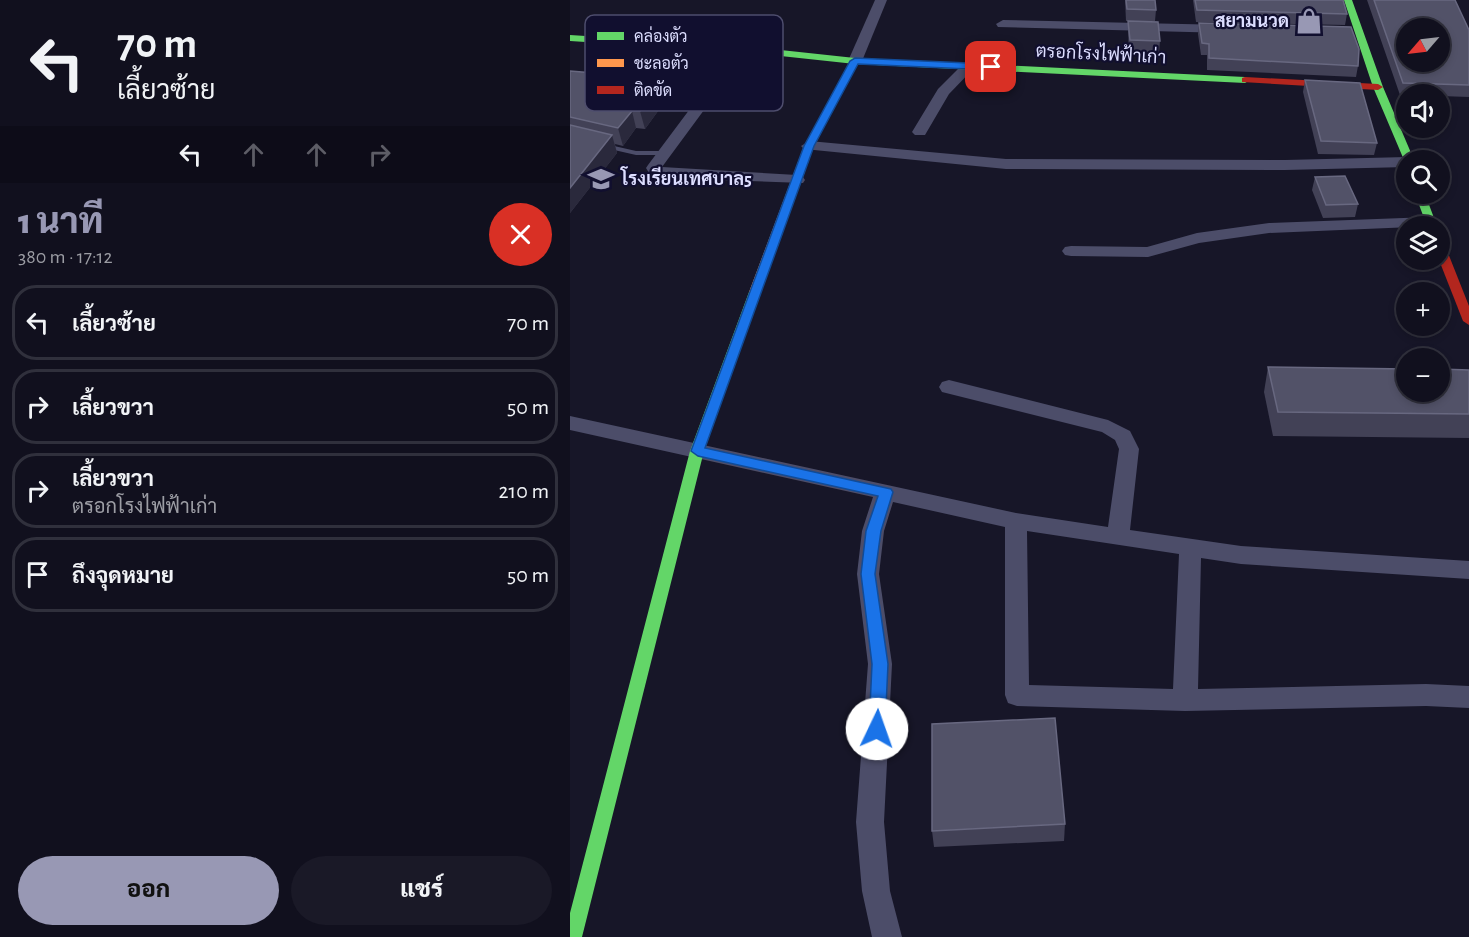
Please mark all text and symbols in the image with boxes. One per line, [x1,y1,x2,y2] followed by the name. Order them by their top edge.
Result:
[1294,6,1324,36] shop icon: สยามนวด
[1215,13,1289,31] place label: สยามนวด
[585,15,783,111] legend
[1396,18,1450,72] north arrow
[1396,18,1450,402] map controls
[117,23,197,65] text: 70 m
[18,24,96,102] icon: left
[634,26,688,45] text: คล่องตัว
[1035,38,1167,67] street label: ตรอกโรงไฟฟ้าเก่า
[965,41,1016,92] pin
[974,50,1007,83] icon: arrive
[634,53,689,72] text: ชะลอตัว
[117,77,215,104] text: เลี้ยวซ้าย
[634,80,672,99] text: ติดขัด
[1396,84,1450,138] button: sound
[174,138,207,171] icon: left
[237,138,270,171] icon: ahead
[300,138,333,171] icon: ahead
[363,138,396,171] icon: right
[1396,150,1450,204] button: search
[586,164,616,194] school or university icon: โรงเรียนเทศบาล5
[620,166,752,189] place label: โรงเรียนเทศบาล5
[489,203,552,266] button: close
[18,204,103,240] text: 1 นาที
[1396,216,1450,270] button: layers
[18,247,113,267] text: 380 m · 17:12
[1396,282,1450,336] button: +
[21,306,54,339] icon: left
[507,312,549,334] text: 70 m
[72,313,156,335] text: เลี้ยวซ้าย
[1396,348,1450,402] button: −
[21,390,54,423] icon: right
[507,396,549,418] text: 50 m
[72,397,154,419] text: เลี้ยวขวา
[72,468,154,490] text: เลี้ยวขวา
[21,474,54,507] icon: right
[499,480,549,502] text: 210 m
[72,497,217,517] text: ตรอกโรงไฟฟ้าเก่า
[21,558,54,591] icon: arrive
[507,564,549,586] text: 50 m
[72,565,174,587] text: ถึงจุดหมาย
[845,697,909,761] position arrow
[18,856,279,925] button: ออก
[291,856,552,925] button: แชร์

